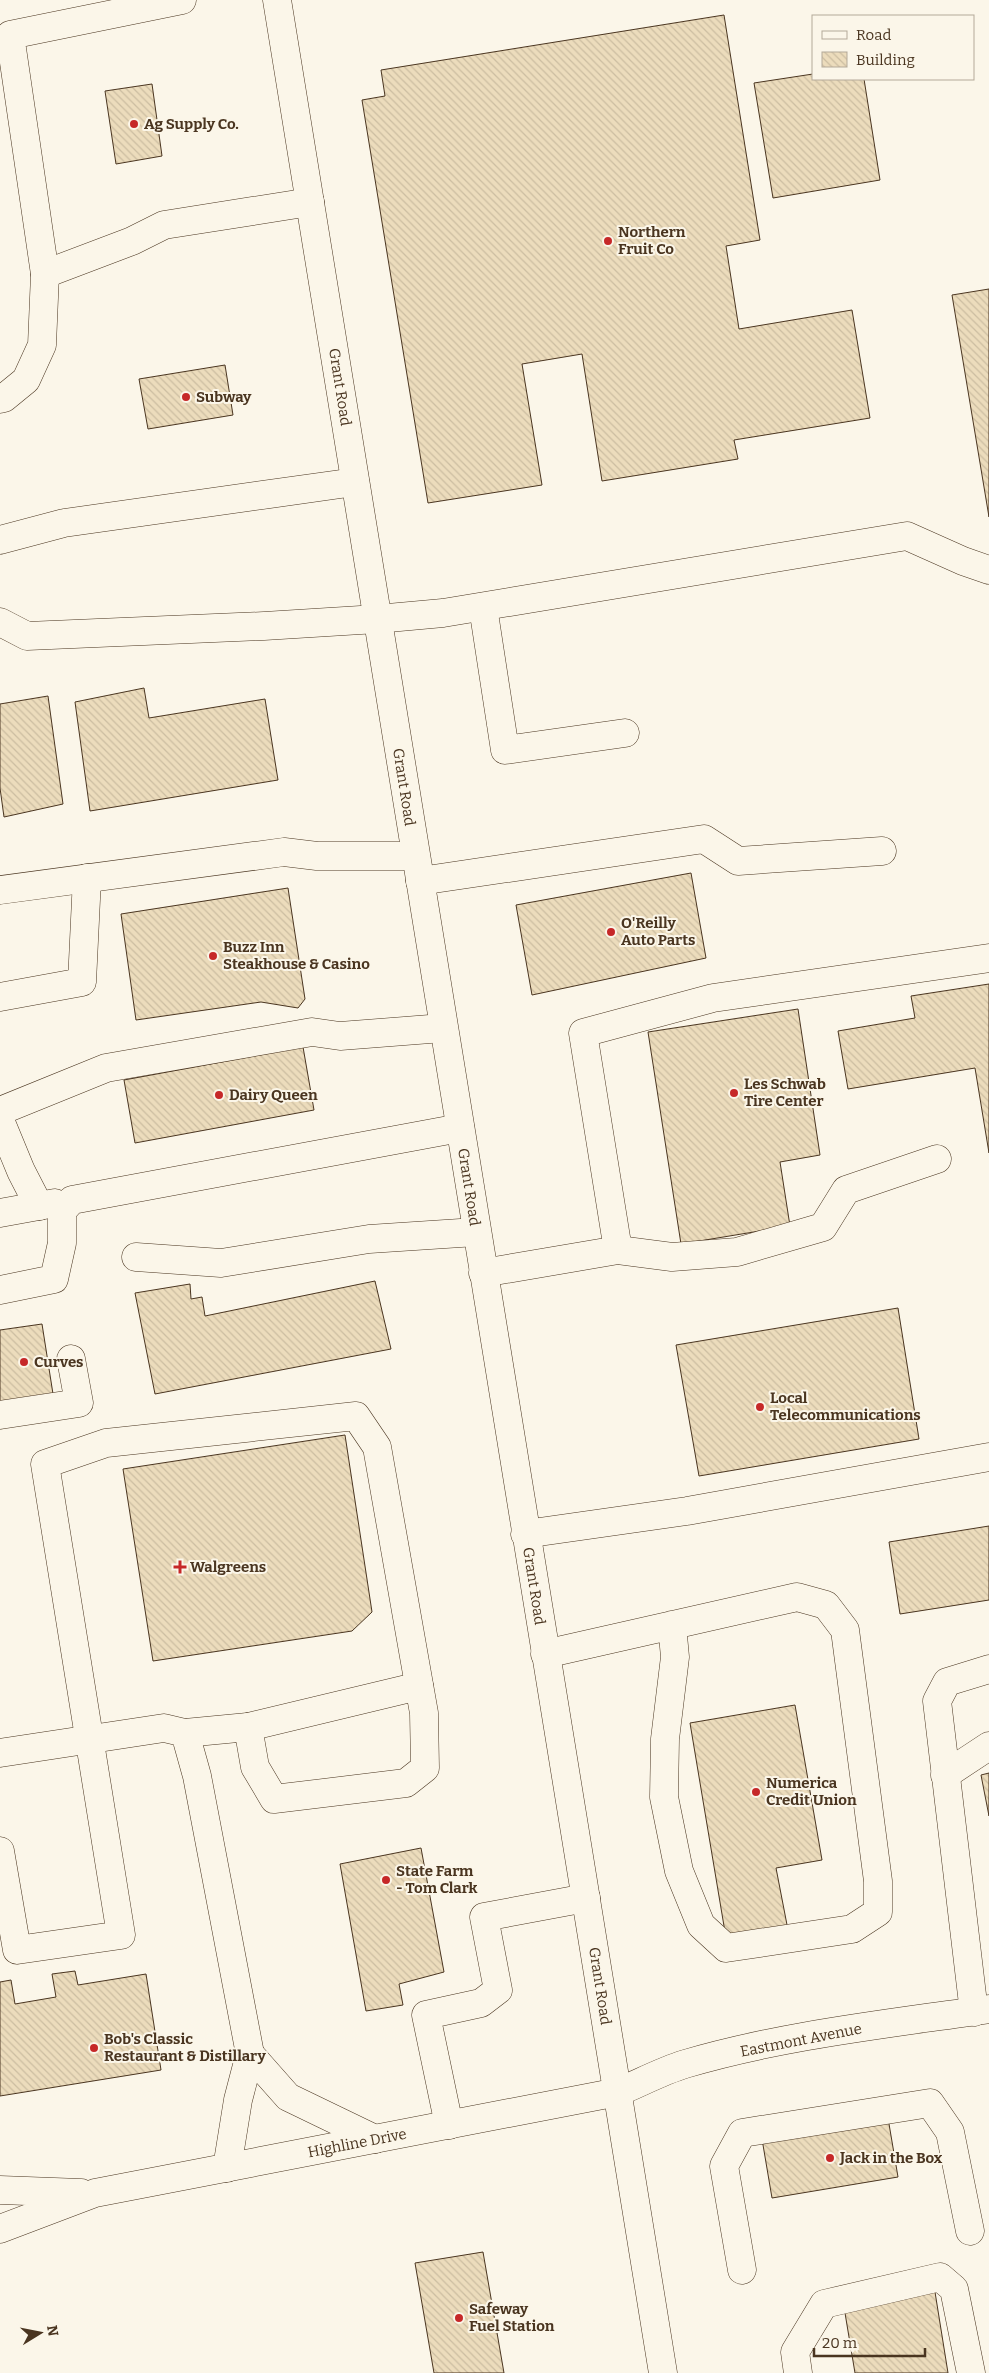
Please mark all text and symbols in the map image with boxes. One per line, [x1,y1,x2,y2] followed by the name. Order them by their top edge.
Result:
[812,15,974,80] legend
[856,26,891,44] text: Road
[856,51,915,69] text: Building
[144,115,239,133] place label: Ag Supply Co.
[128,118,140,130] marker: Ag Supply Co.
[618,223,686,258] place label: Northern Fruit Co
[602,235,614,247] marker: Northern Fruit Co
[325,347,355,427] street label: Grant Road
[196,388,252,406] place label: Subway
[180,391,192,403] marker: Subway
[389,747,419,827] street label: Grant Road
[621,914,695,949] place label: O'Reilly Auto Parts
[605,926,617,938] marker: O'Reilly Auto Parts
[223,938,370,973] place label: Buzz Inn Steakhouse & Casino
[207,950,219,962] marker: Buzz Inn Steakhouse & Casino
[744,1075,826,1110] place label: Les Schwab Tire Center
[229,1086,318,1104] place label: Dairy Queen
[728,1087,740,1099] marker: Les Schwab Tire Center
[213,1089,225,1101] marker: Dairy Queen
[454,1147,484,1227] street label: Grant Road
[34,1353,84,1371] place label: Curves
[18,1356,30,1368] marker: Curves
[770,1389,921,1424] place label: Local Telecommunications
[754,1401,766,1413] marker: Local Telecommunications
[519,1546,549,1626] street label: Grant Road
[190,1558,266,1576] place label: Walgreens
[174,1561,186,1573] marker: Walgreens
[766,1774,857,1809] place label: Numerica Credit Union
[750,1786,762,1798] marker: Numerica Credit Union
[396,1862,478,1897] place label: State Farm - Tom Clark
[380,1874,392,1886] marker: State Farm - Tom Clark
[585,1946,615,2026] street label: Grant Road
[739,2019,863,2061] street label: Eastmont Avenue
[104,2030,266,2065] place label: Bob's Classic Restaurant & Distillary
[88,2042,100,2054] marker: Bob's Classic Restaurant & Distillary
[306,2125,408,2161] street label: Highline Drive
[839,2149,943,2167] place label: Jack in the Box
[824,2152,836,2164] marker: Jack in the Box
[469,2300,555,2335] place label: Safeway Fuel Station
[15,2308,65,2358] north arrow
[453,2312,465,2324] marker: Safeway Fuel Station
[43,2324,62,2338] text: N
[814,2326,925,2358] scale bar
[822,2334,858,2352] text: 20 m

